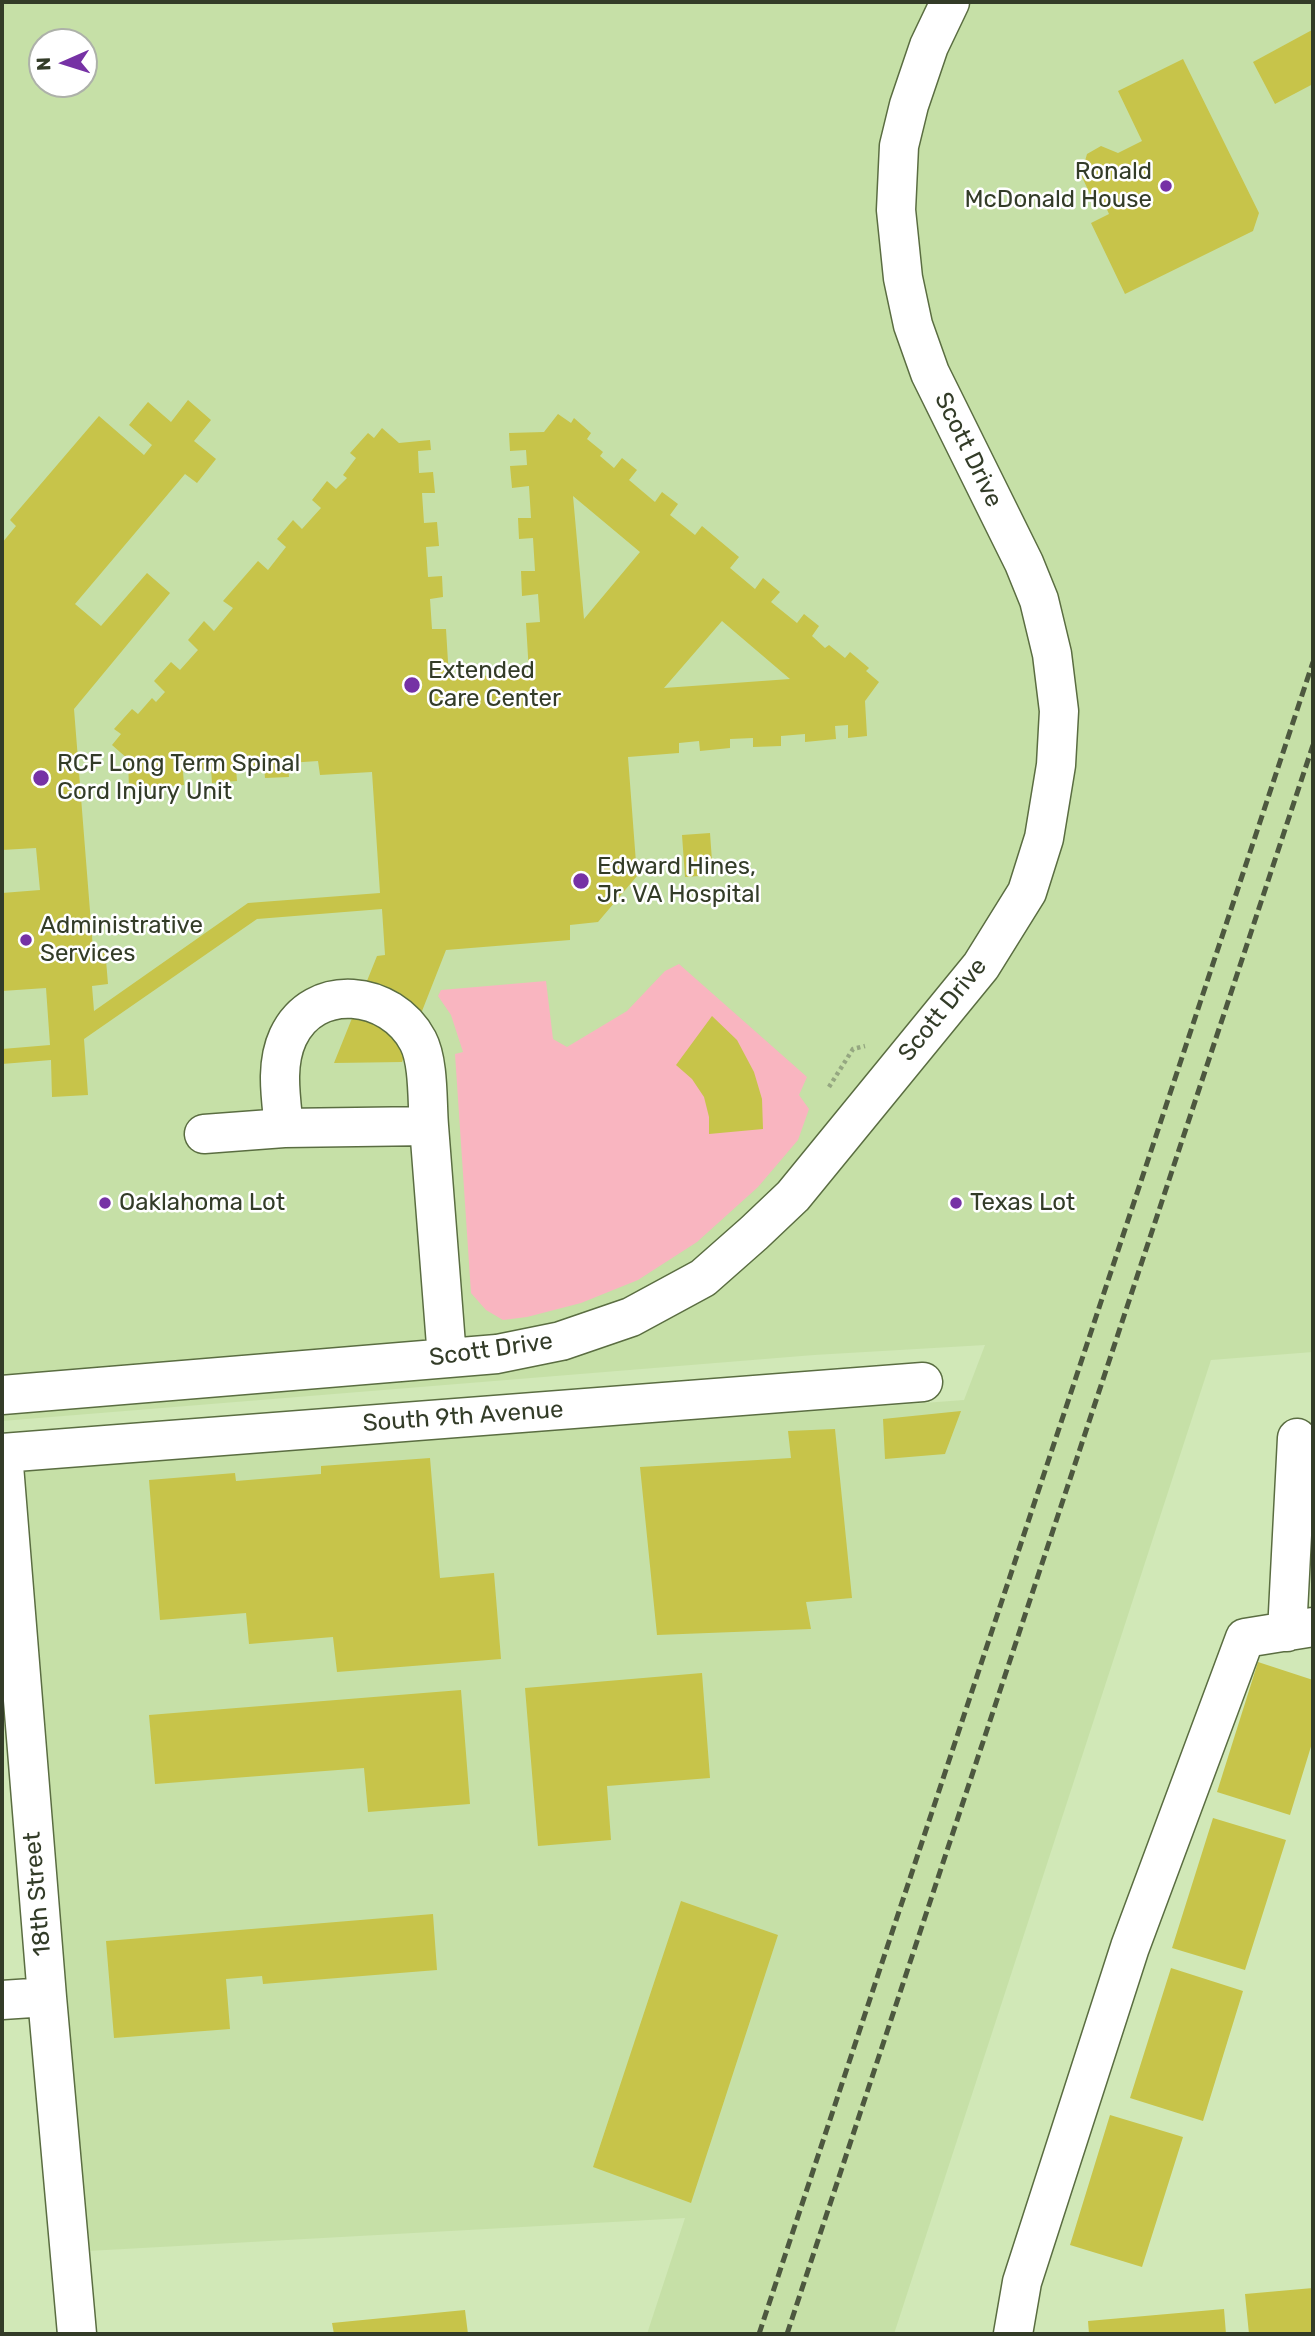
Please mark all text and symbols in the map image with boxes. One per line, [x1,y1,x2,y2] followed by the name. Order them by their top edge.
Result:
[28,28,98,98] north arrow
[32,57,55,71] text: N
[965,158,1152,214] place label: Ronald McDonald House
[1158,178,1174,194] marker: Ronald McDonald House
[928,388,1008,512] street label: Scott Drive
[428,657,561,713] place label: Extended Care Center
[402,675,422,695] marker: Extended Care Center
[57,750,300,806] place label: RCF Long Term Spinal Cord Injury Unit
[31,768,51,788] marker: RCF Long Term Spinal Cord Injury Unit
[597,853,760,909] place label: Edward Hines, Jr. VA Hospital
[571,871,591,891] marker: Edward Hines, Jr. VA Hospital
[40,912,203,968] place label: Administrative Services
[18,932,34,948] marker: Administrative Services
[893,953,993,1067] street label: Scott Drive
[119,1189,285,1217] place label: Oaklahoma Lot
[970,1189,1075,1217] place label: Texas Lot
[97,1195,113,1211] marker: Oaklahoma Lot
[948,1195,964,1211] marker: Texas Lot
[427,1327,555,1373] street label: Scott Drive
[362,1396,564,1438] street label: South 9th Avenue
[18,1831,58,1957] street label: 18th Street

